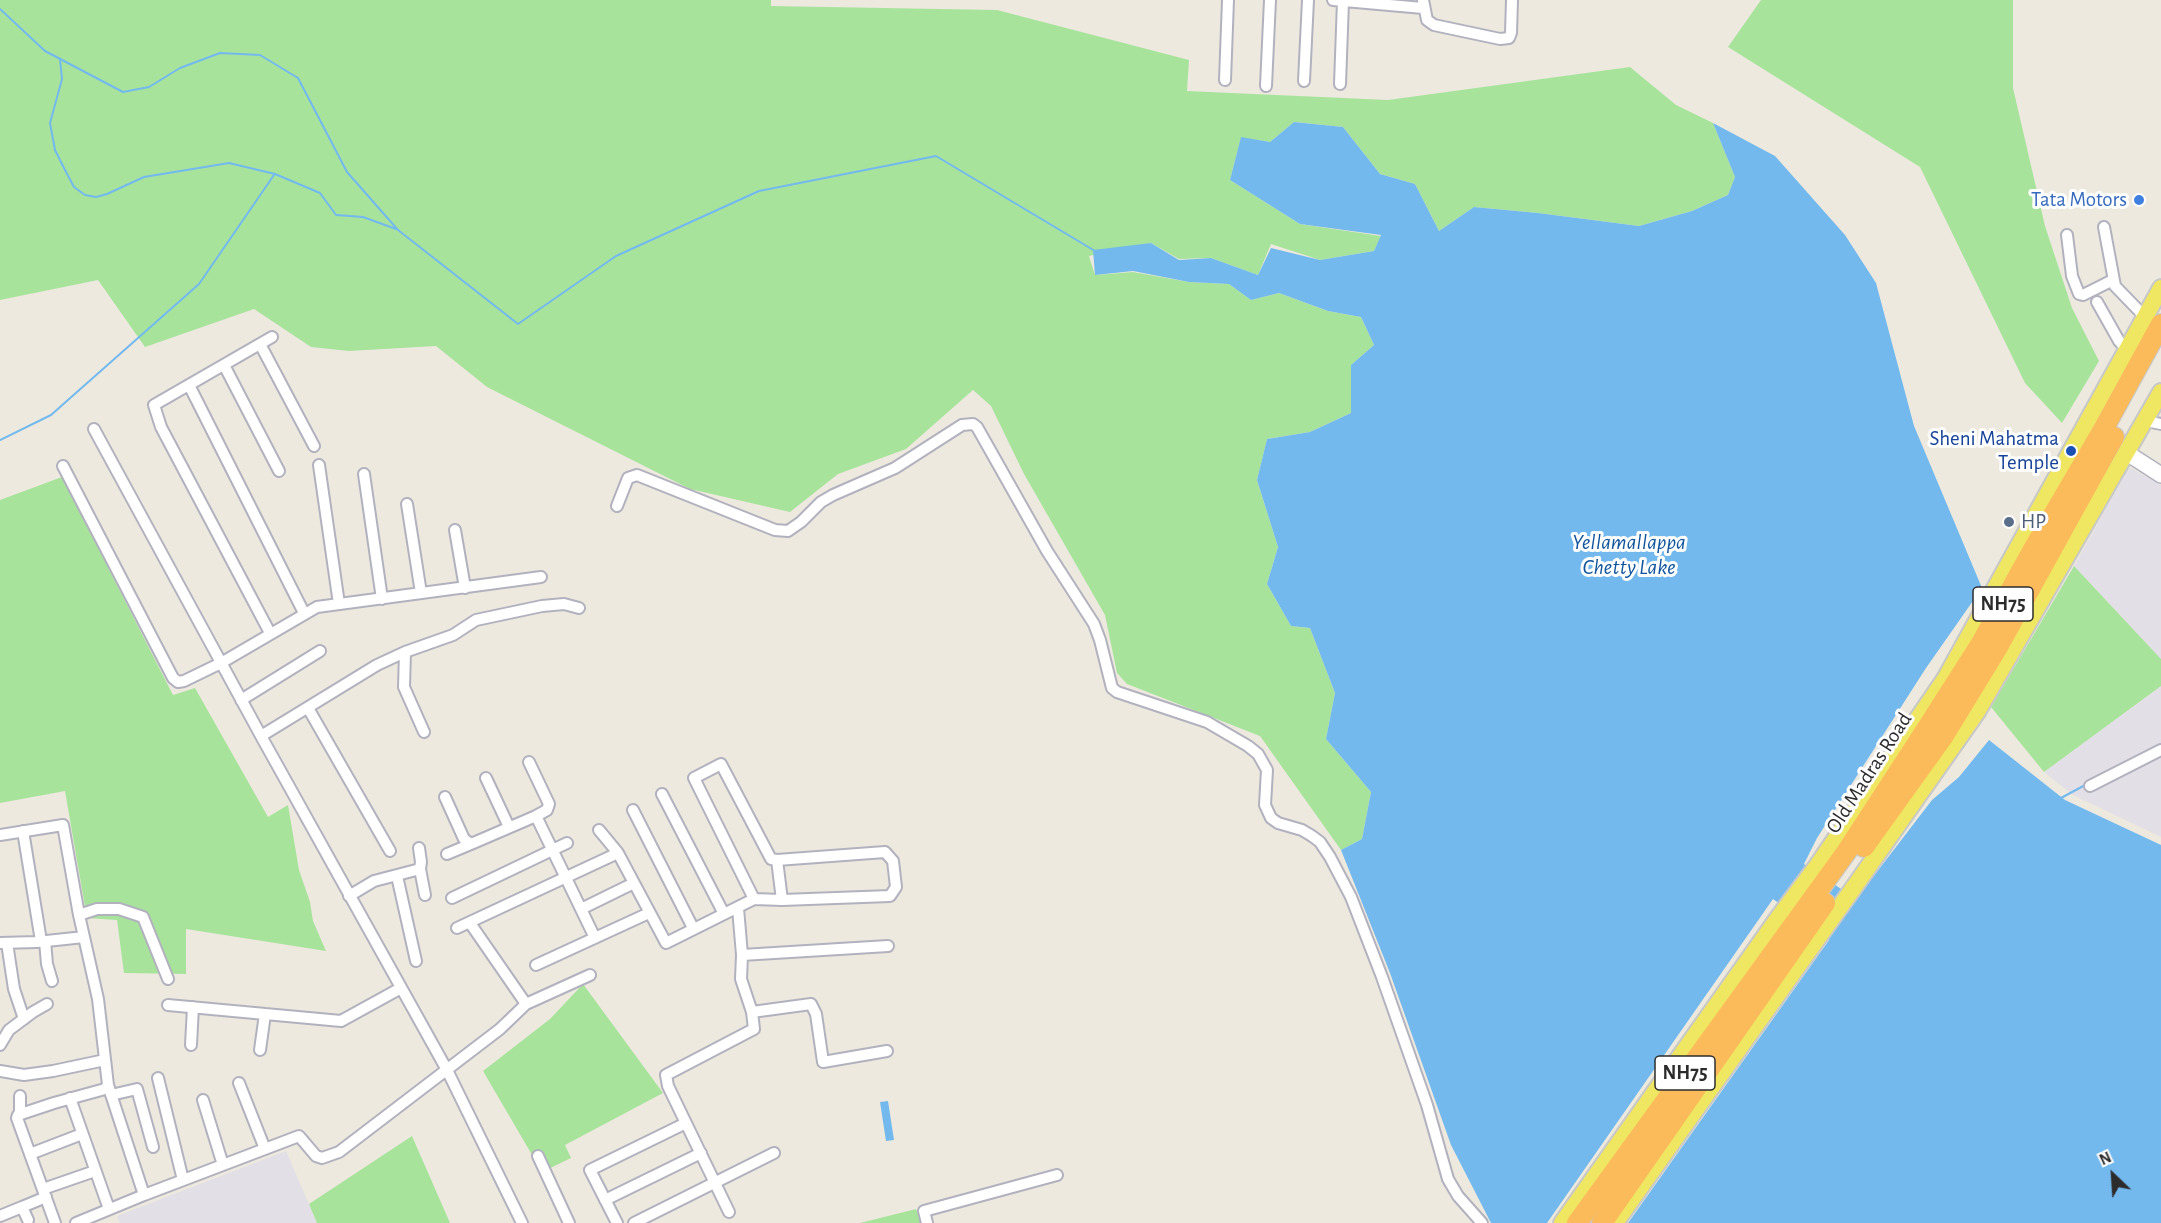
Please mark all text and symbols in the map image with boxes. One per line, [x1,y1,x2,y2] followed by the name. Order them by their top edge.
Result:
[2031,187,2127,213] place label: Tata Motors
[2132,193,2146,207] marker: Tata Motors
[1929,426,2059,476] place label: Sheni Mahatma Temple
[2064,444,2078,458] marker: Sheni Mahatma Temple
[2021,509,2046,535] place label: HP
[2002,515,2016,529] marker: HP
[1572,529,1686,580] water label: Yellamallappa Chetty Lake
[1973,587,2033,621] road number: NH75
[1821,708,1917,838] street label: Old Madras Road
[1655,1056,1715,1090] road number: NH75
[2083,1145,2143,1205] north arrow
[2097,1149,2114,1168] text: N

